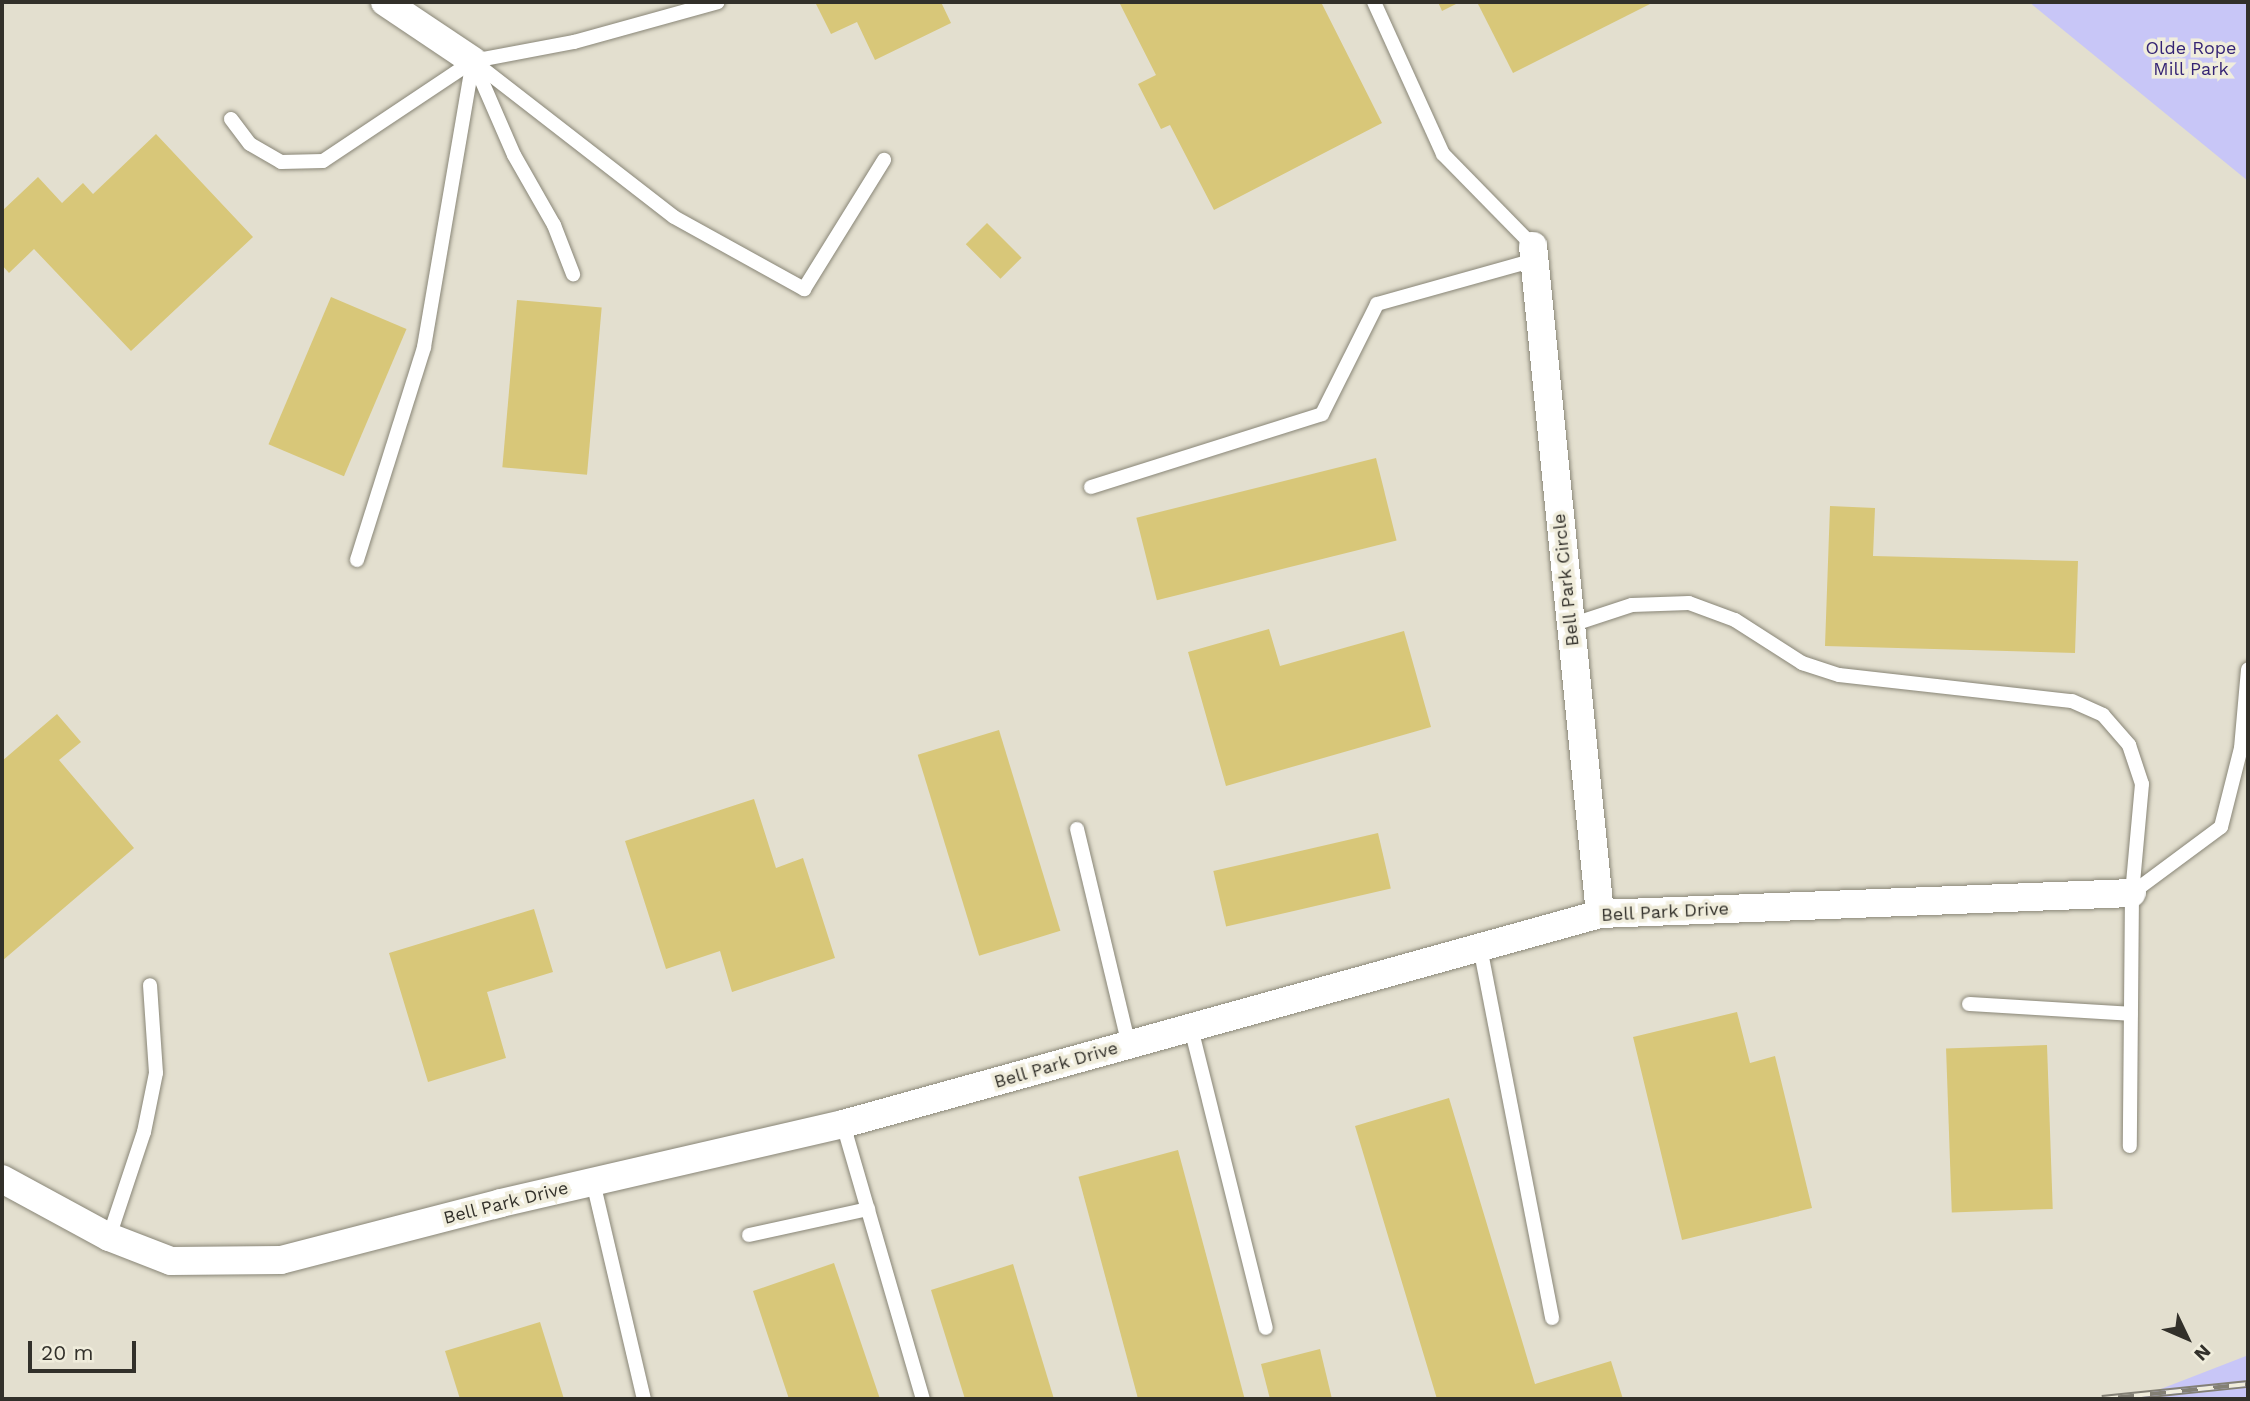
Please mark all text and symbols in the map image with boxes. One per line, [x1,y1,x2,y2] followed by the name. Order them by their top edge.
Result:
[2146,38,2236,80] park label: Olde Rope Mill Park
[1548,512,1584,648] street label: Bell Park Circle
[1600,898,1730,926] street label: Bell Park Drive
[991,1037,1121,1093] street label: Bell Park Drive
[441,1177,571,1229] street label: Bell Park Drive
[2152,1303,2222,1373] north arrow
[32,1328,140,1372] scale bar
[41,1340,93,1365] text: 20 m
[2189,1340,2216,1366] text: N

